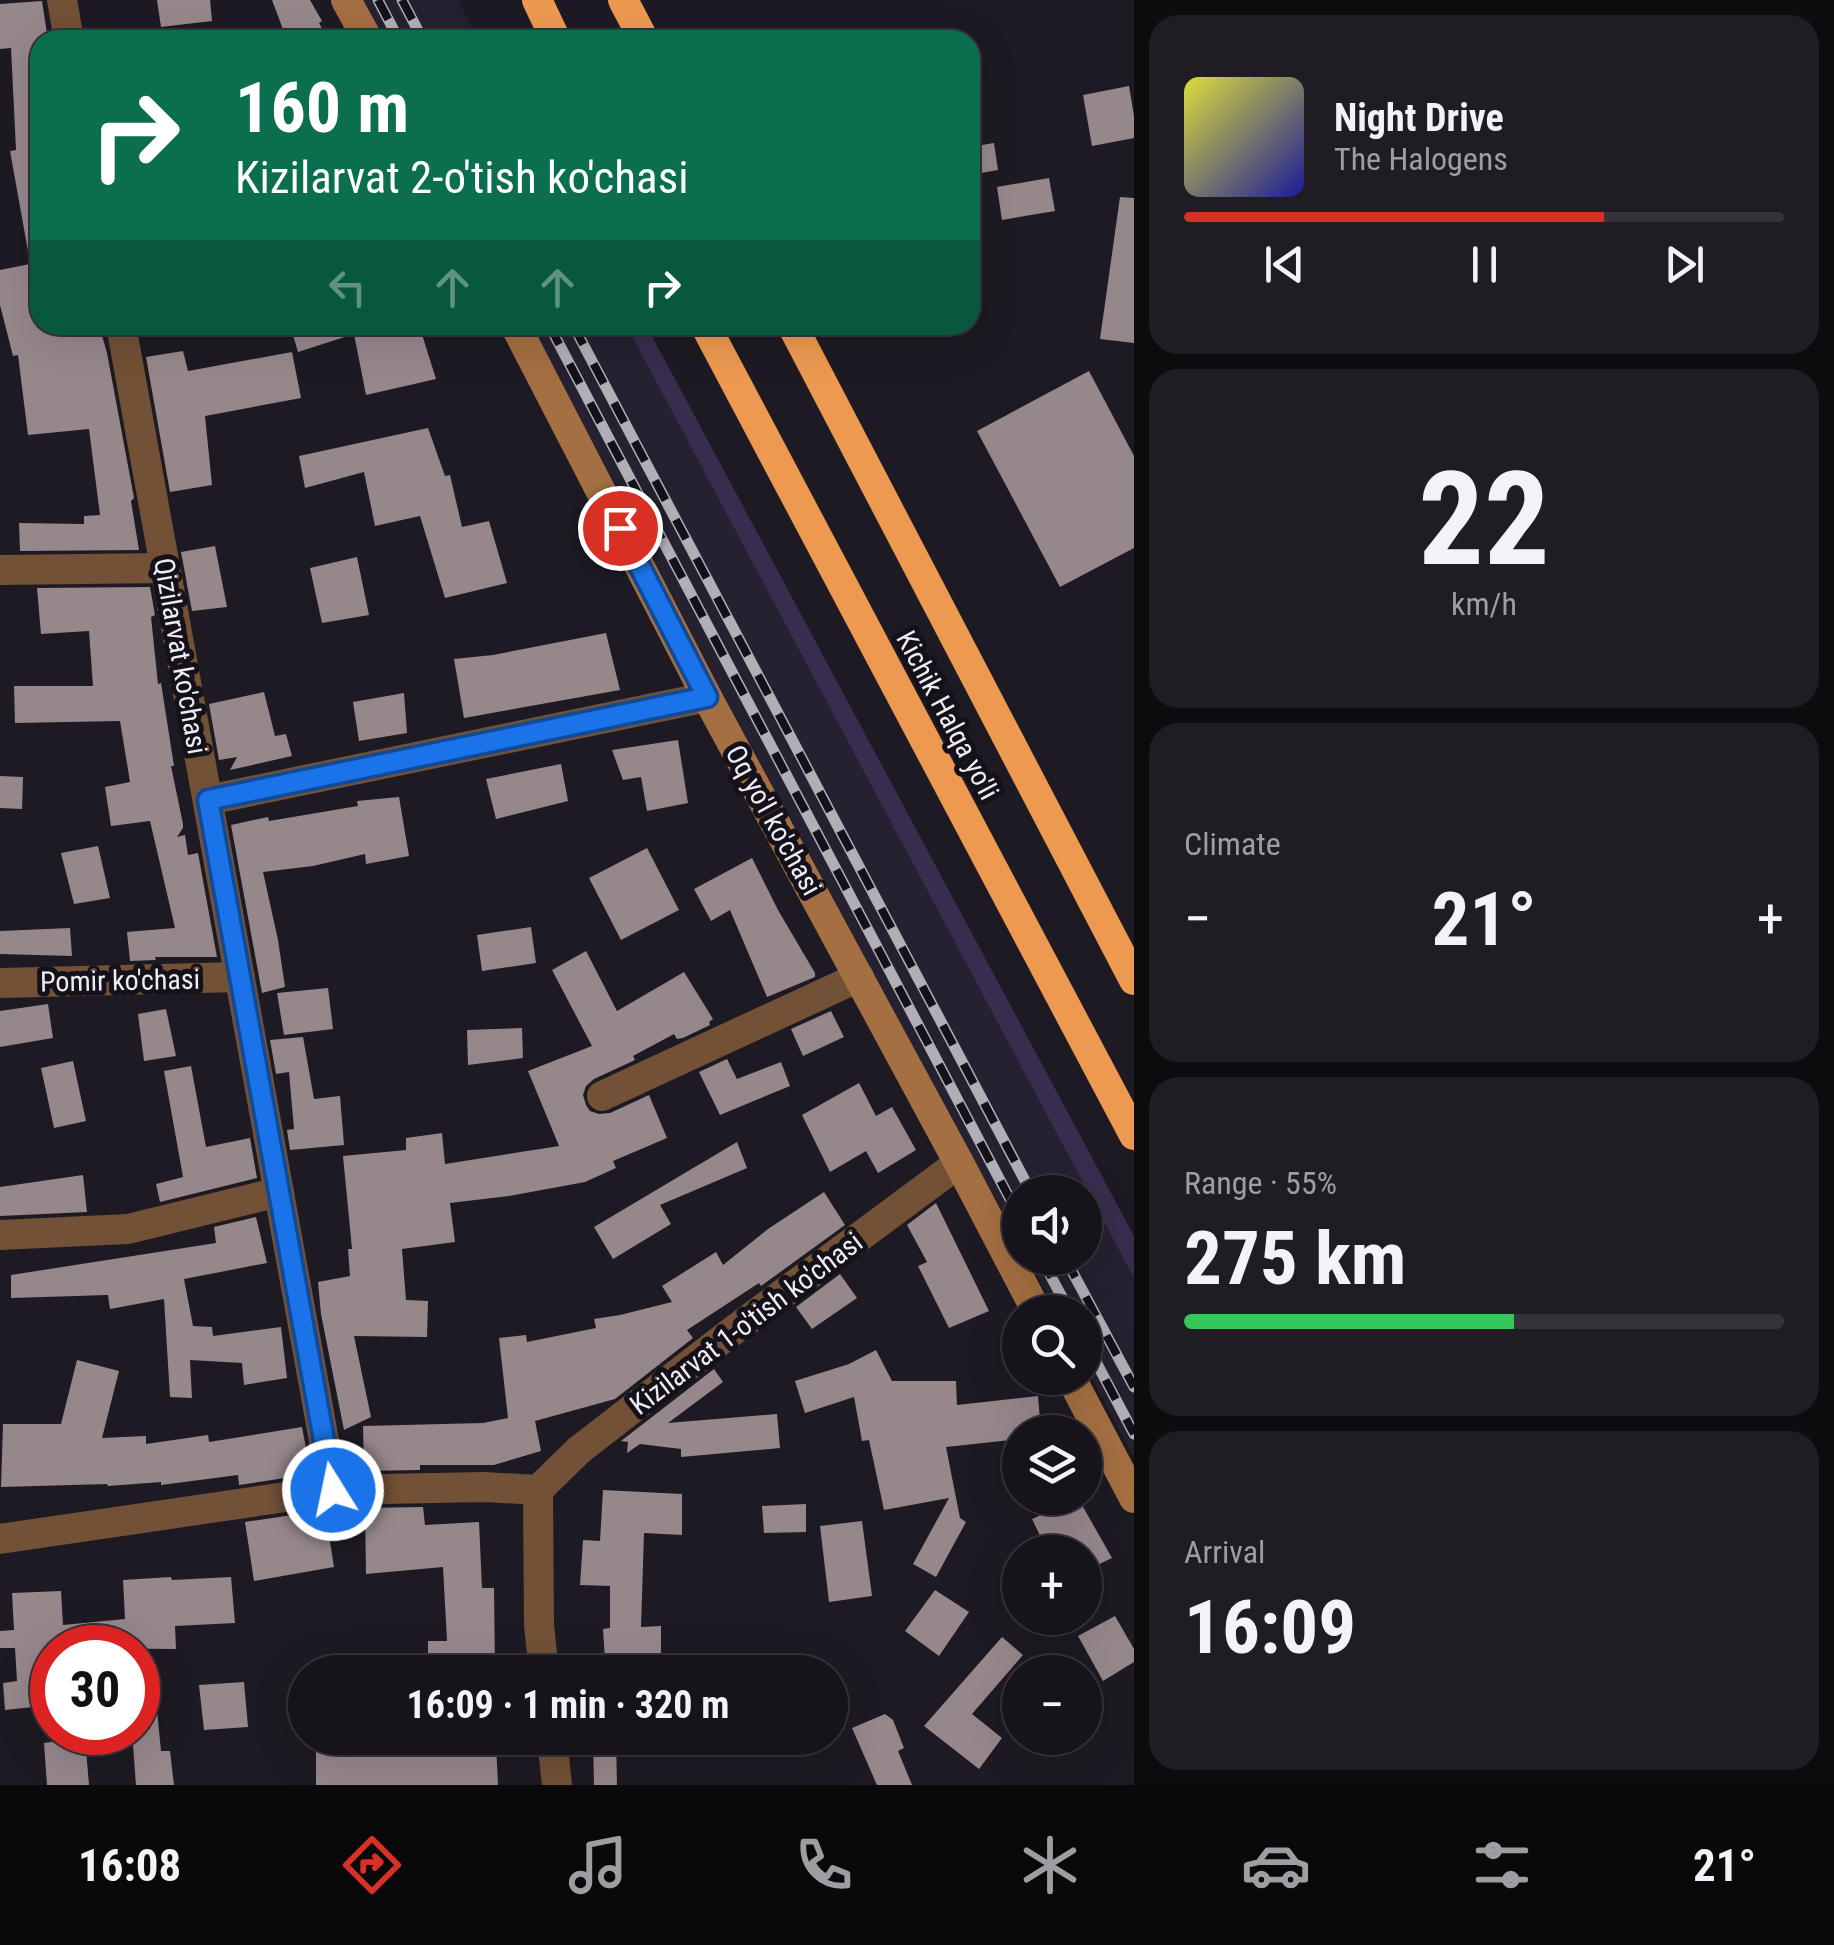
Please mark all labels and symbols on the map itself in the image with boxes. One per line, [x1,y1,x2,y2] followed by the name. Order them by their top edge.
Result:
[578,486,663,571] pin
[147,556,214,757] street label: Qizilarvat ko'chasi
[889,625,1006,805] street label: Kichik Halqa yo'li
[719,739,828,901] street label: Oq yo'l ko'chasi
[40,963,200,998] street label: Pomir ko'chasi
[624,1225,869,1421] street label: Kizilarvat 1-o'tish ko'chasi
[281,1438,385,1542] position arrow
[30,1625,160,1755] speed limit sign: 30

